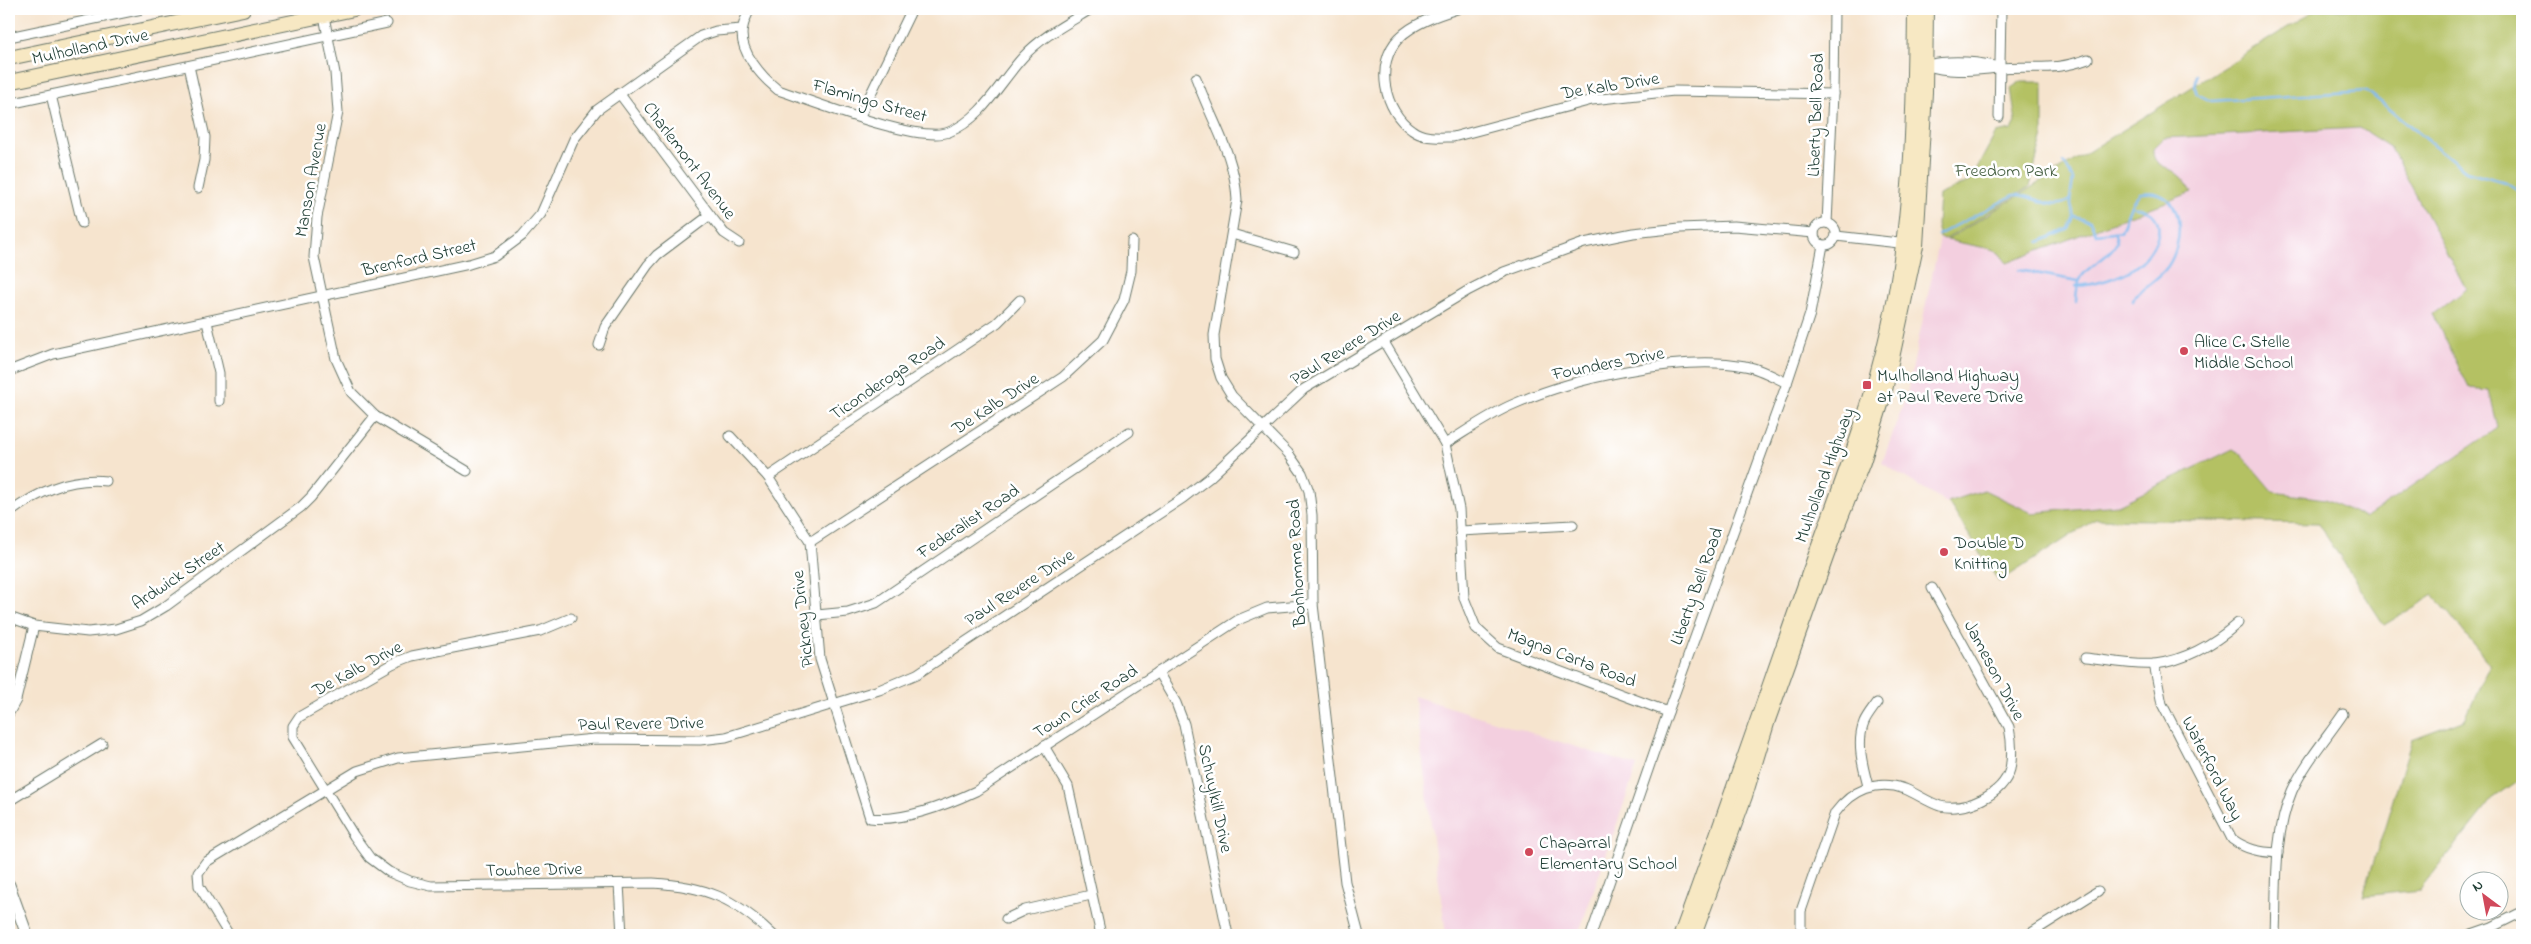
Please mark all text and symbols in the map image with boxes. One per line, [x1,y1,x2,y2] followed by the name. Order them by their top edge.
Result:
[30,23,152,73] street label: Mulholland Drive
[1802,53,1832,177] street label: Liberty Bell Road
[1558,66,1662,108] street label: De Kalb Drive
[808,73,930,132] street label: Flamingo Street
[635,97,742,226] street label: Charlemont Avenue
[289,120,335,239] street label: Manson Avenue
[1954,159,2057,185] park label: Freedom Park
[359,233,479,285] street label: Brenford Street
[1286,304,1407,393] street label: Paul Revere Drive
[2194,330,2293,377] place label: Alice C. Stelle Middle School
[825,331,952,429] street label: Ticonderoga Road
[1549,341,1667,389] street label: Founders Drive
[2178,345,2190,357] marker: Alice C. Stelle Middle School
[1877,364,2024,411] place label: Mulholland Highway at Paul Revere Drive
[947,366,1045,443] street label: De Kalb Drive
[1861,379,1873,391] marker: Mulholland Highway at Paul Revere Drive
[1789,405,1863,547] street label: Mulholland Highway
[912,479,1025,567] street label: Federalist Road
[1282,498,1314,628] street label: Bonhomme Road
[1665,524,1731,649] street label: Liberty Bell Road
[1953,531,2025,579] place label: Double D Knitting
[127,536,231,618] street label: Ardwick Street
[960,543,1081,634] street label: Paul Revere Drive
[1938,546,1950,558] marker: Double D Knitting
[786,568,822,669] street label: Pickney Drive
[1956,616,2031,726] street label: Jameson Drive
[1503,622,1640,696] street label: Magna Carta Road
[307,635,408,705] street label: De Kalb Drive
[1029,659,1144,746] street label: Town Crier Road
[578,711,705,739] street label: Paul Revere Drive
[2174,712,2249,826] street label: Waterford Way
[1190,742,1238,856] street label: Schuylkill Drive
[1539,831,1677,878] place label: Chaparral Elementary School
[1523,846,1535,858] marker: Chaparral Elementary School
[485,857,584,885] street label: Towhee Drive
[2458,872,2508,922] north arrow
[2468,875,2487,898] text: N

